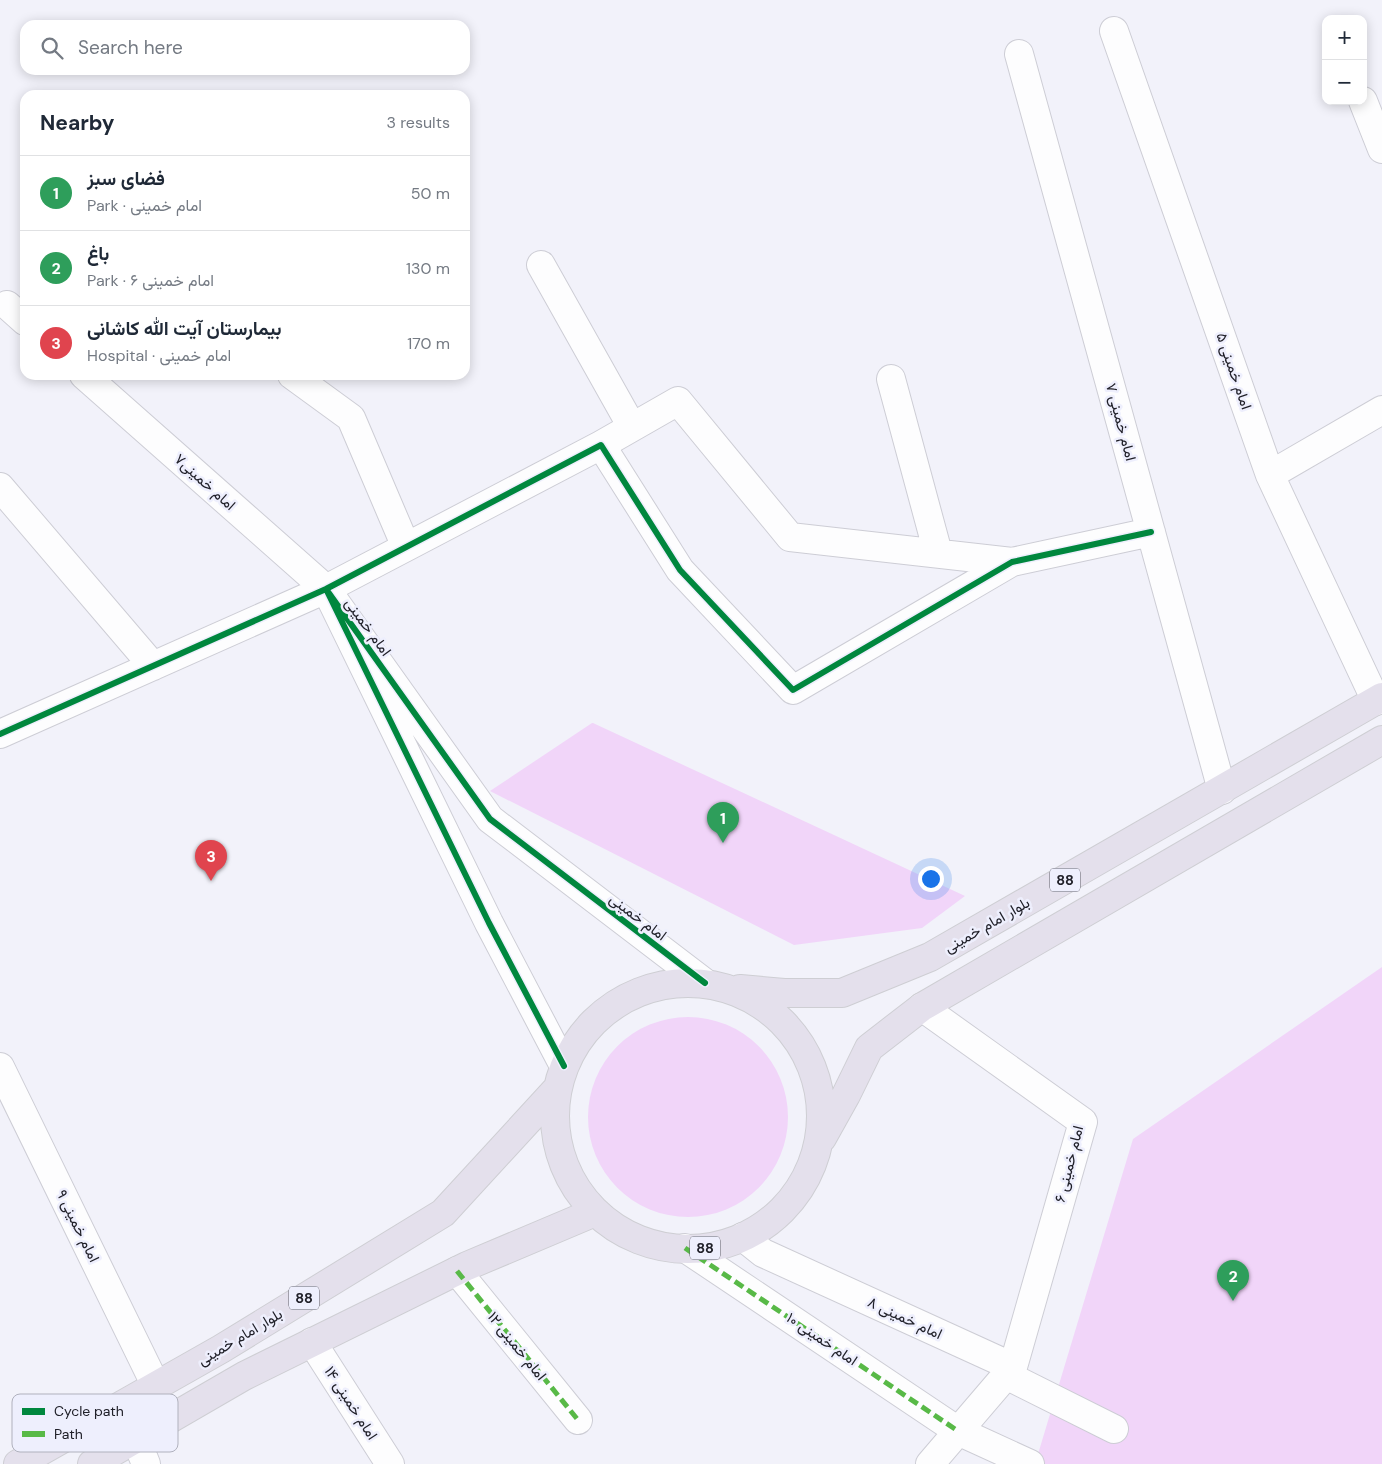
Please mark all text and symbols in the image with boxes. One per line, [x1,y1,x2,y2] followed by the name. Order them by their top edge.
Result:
[1322,15,1367,105] map controls
[1322,15,1367,60] button: +
[20,20,470,75] search box
[38,34,66,62] icon: search
[78,35,183,60] text: Search here
[1322,60,1367,105] button: −
[40,109,114,137] text: Nearby
[387,112,450,133] text: 3 results
[87,166,165,191] text: فضای سبز
[53,183,59,204] text: 1
[411,183,450,204] text: 50 m
[87,195,202,216] text: Park · امام خمینی
[87,241,109,266] text: باغ
[51,258,61,279] text: 2
[406,258,450,279] text: 130 m
[87,270,214,291] text: Park · امام خمینی ۶
[87,316,282,341] text: بیمارستان آیت الله کاشانی
[1212,330,1256,412] street label: امام خمینی ۵
[51,333,61,354] text: 3
[407,333,450,354] text: 170 m
[87,345,231,366] text: Hospital · امام خمینی
[1101,381,1141,463] street label: امام خمینی ۷
[170,449,240,515] street label: امام خمینی۷
[340,594,396,660] street label: امام خمینی
[707,802,739,843] pin: 1
[195,840,227,881] pin: 3
[918,866,944,892] your location
[1050,868,1080,892] road number: 88
[605,889,671,945] street label: امام خمینی
[941,892,1033,958] street label: بلوار امام خمینی
[1050,1123,1088,1205] street label: امام خمینی ۶
[52,1186,104,1266] street label: امام خمینی ۹
[690,1236,720,1260] road number: 88
[1217,1260,1249,1301] pin: 2
[289,1286,319,1310] road number: 88
[865,1292,945,1344] street label: امام خمینی ۸
[194,1304,286,1370] street label: بلوار امام خمینی
[483,1307,551,1385] street label: امام خمینی ۱۲
[782,1308,862,1370] street label: امام خمینی ۱۰
[320,1362,382,1444] street label: امام خمینی ۱۴
[12,1394,178,1452] legend
[54,1402,124,1420] text: Cycle path
[54,1425,83,1443] text: Path

